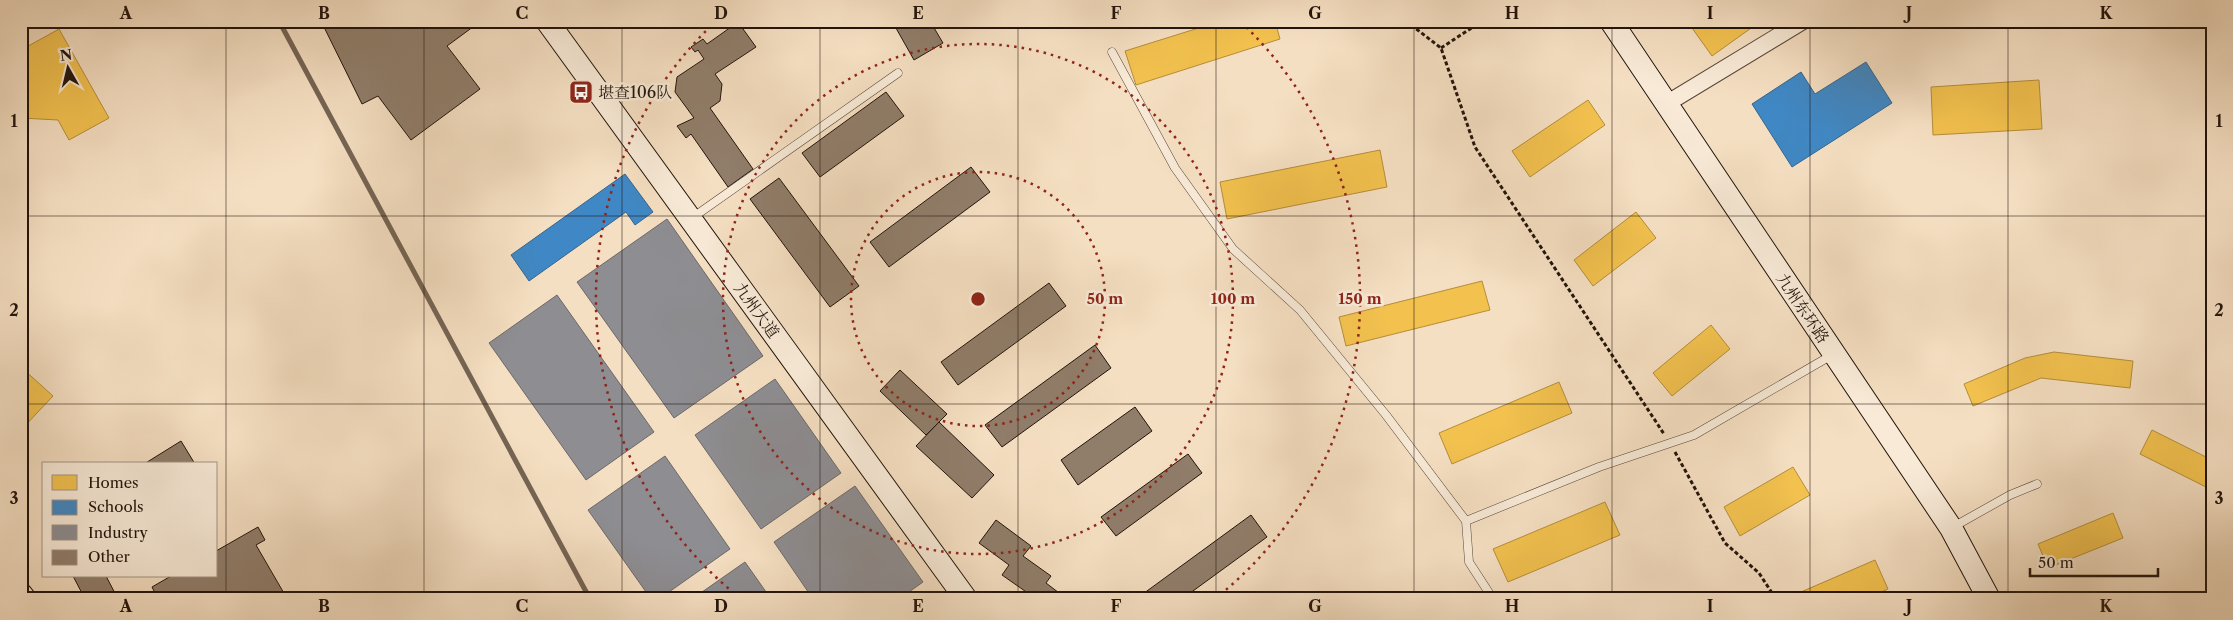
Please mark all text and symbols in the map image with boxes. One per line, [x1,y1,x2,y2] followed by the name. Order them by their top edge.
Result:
[119,3,133,23] text: A
[318,3,330,23] text: B
[516,3,528,23] text: C
[714,3,728,23] text: D
[912,3,924,23] text: E
[1111,3,1122,23] text: F
[1308,3,1322,23] text: G
[1505,3,1519,23] text: H
[1707,3,1714,23] text: I
[1903,3,1912,23] text: J
[2100,3,2114,23] text: K
[42,42,92,92] north arrow
[59,45,73,65] text: N
[568,79,594,105] bus stop icon: 堪查106队
[598,82,672,102] place label: 堪查106队
[10,111,18,131] text: 1
[2215,111,2223,131] text: 1
[1772,269,1834,347] street label: 九州东环路
[730,278,784,342] street label: 九州大道
[1087,289,1123,308] text: 50 m
[1211,289,1255,308] text: 100 m
[1338,289,1382,308] text: 150 m
[969,290,987,308] centre of rings
[9,300,19,320] text: 2
[2214,300,2224,320] text: 2
[42,462,218,578] legend
[88,473,139,492] text: Homes
[9,488,19,508] text: 3
[2214,488,2224,508] text: 3
[88,497,144,516] text: Schools
[88,523,148,542] text: Industry
[2030,545,2158,577] scale bar
[88,547,131,566] text: Other
[2038,553,2074,572] text: 50 m
[119,596,133,616] text: A
[318,596,330,616] text: B
[516,596,528,616] text: C
[714,596,728,616] text: D
[912,596,924,616] text: E
[1111,596,1122,616] text: F
[1308,596,1322,616] text: G
[1505,596,1519,616] text: H
[1707,596,1714,616] text: I
[1903,596,1912,616] text: J
[2100,596,2114,616] text: K

